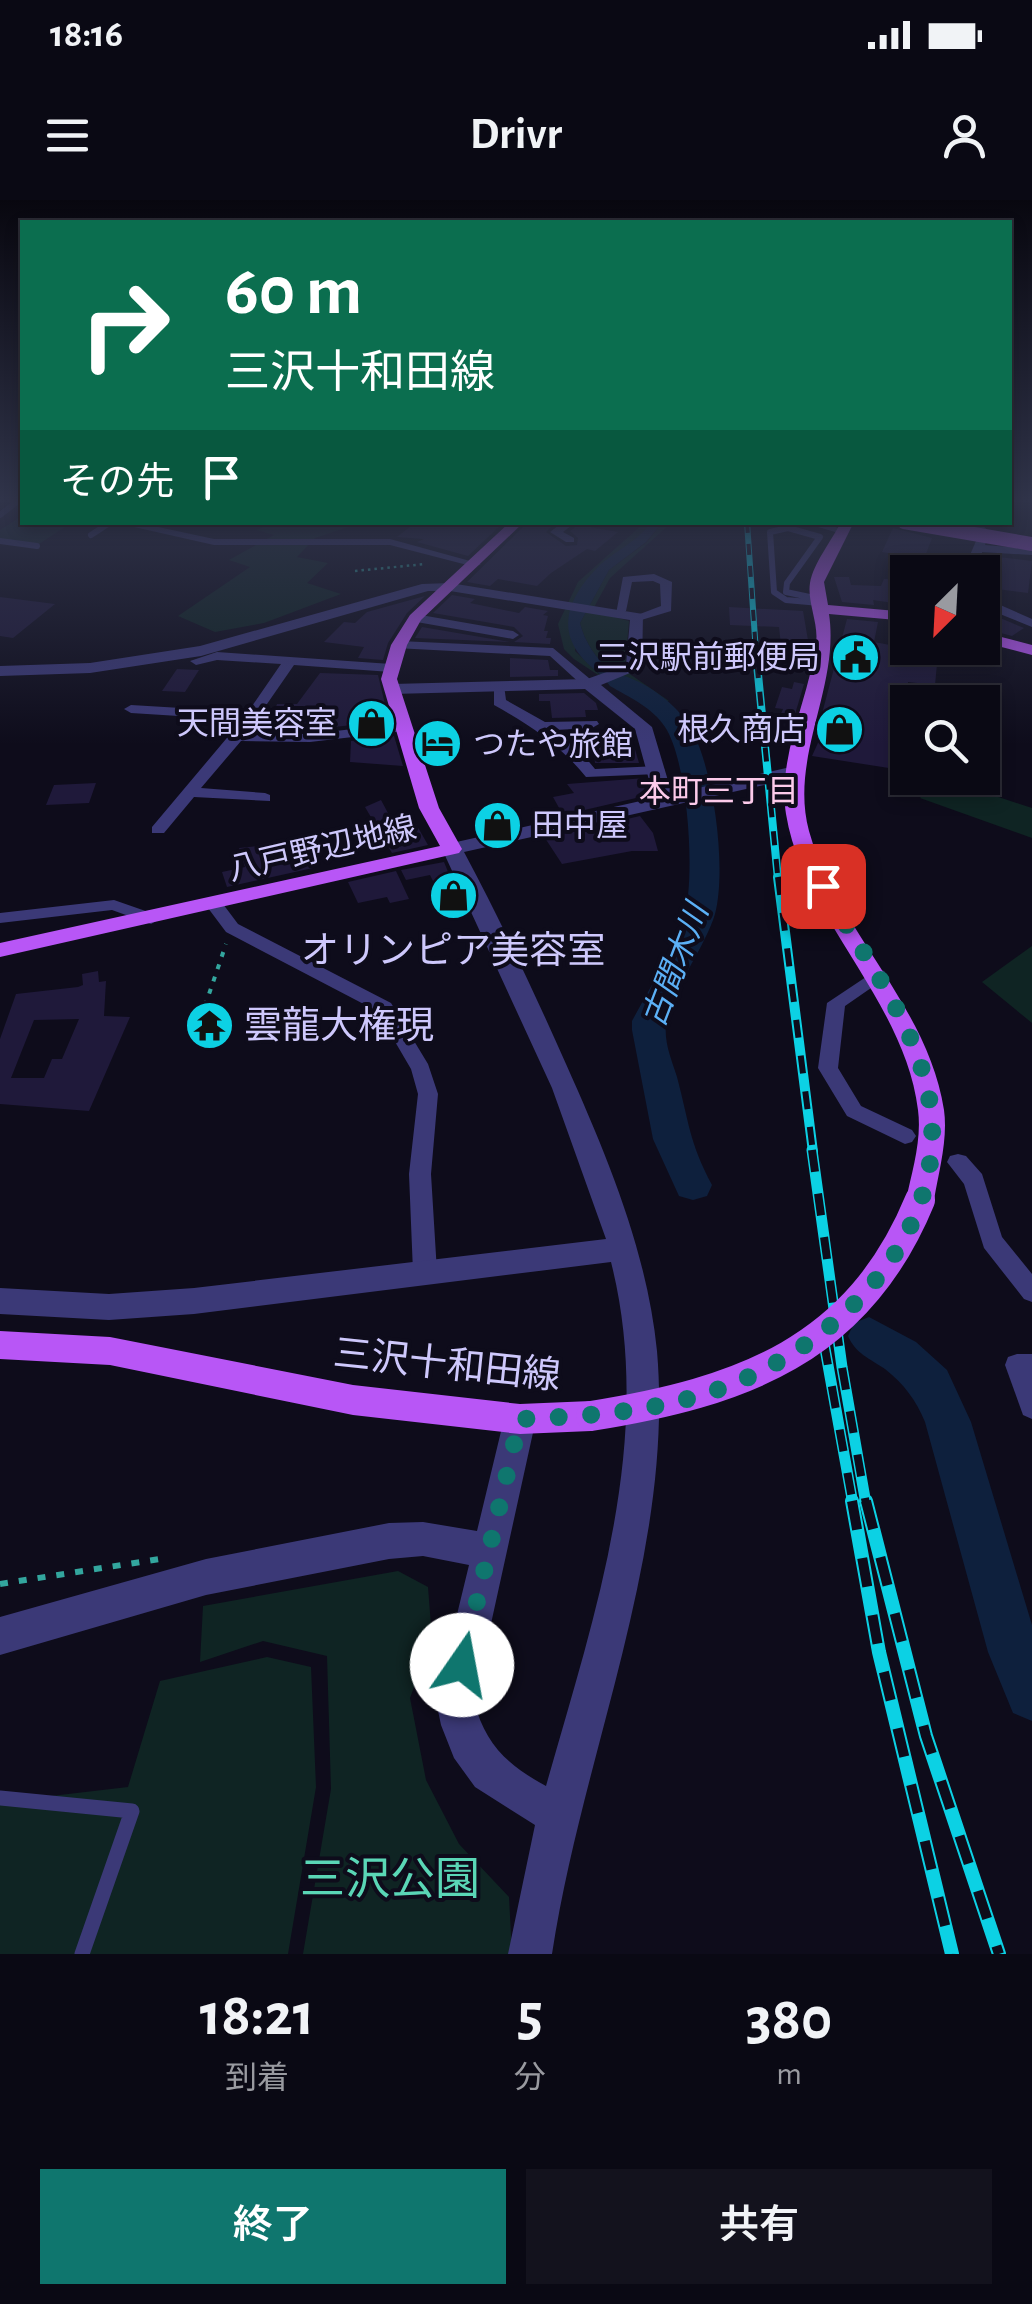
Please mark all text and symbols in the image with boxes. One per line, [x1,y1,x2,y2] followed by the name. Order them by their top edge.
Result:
[50,16,123,54] text: 18:16
[40,108,95,163] icon: menu
[937,108,992,163] icon: person
[470,112,562,157] text: Drivr
[225,257,362,327] text: 60 m
[60,260,190,390] icon: right
[225,351,495,396] text: 三沢十和田線
[194,450,249,505] icon: arrive
[60,464,174,502] text: その先
[890,555,1000,665] north arrow
[890,555,1000,795] map controls
[829,631,881,683] public building icon: 三沢駅前郵便局
[596,640,820,674] place label: 三沢駅前郵便局
[890,685,1000,795] button: search
[346,697,398,749] shop icon: 天間美容室
[814,703,866,755] shop icon: 根久商店
[177,707,337,740] place label: 天間美容室
[677,712,805,746] place label: 根久商店
[412,718,464,770] hotel icon: つたや旅館
[473,728,633,761] place label: つたや旅館
[639,775,799,808] district label: 本町三丁目
[471,799,523,851] shop icon: 田中屋
[532,809,628,842] place label: 田中屋
[225,810,419,886] street label: 八戸野辺地線
[781,844,866,929] pin
[796,859,851,914] icon: arrive
[427,870,479,922] shop icon: オリンピア美容室
[637,897,715,1031] water label: 古間木川
[301,931,605,971] place label: オリンピア美容室
[183,999,235,1051] temple icon: 雲龍大権現
[244,1005,434,1046] place label: 雲龍大権現
[331,1332,562,1397] street label: 三沢十和田線
[410,1613,514,1717] position arrow
[300,1856,480,1903] park label: 三沢公園
[200,1986,314,2046] text: 18:21
[517,1986,543,2046] text: 5
[746,1990,832,2050] text: 380
[776,2058,802,2090] text: m
[225,2062,289,2094] text: 到着
[514,2062,546,2094] text: 分
[40,2169,506,2284] button: 終了
[526,2169,992,2284] button: 共有

